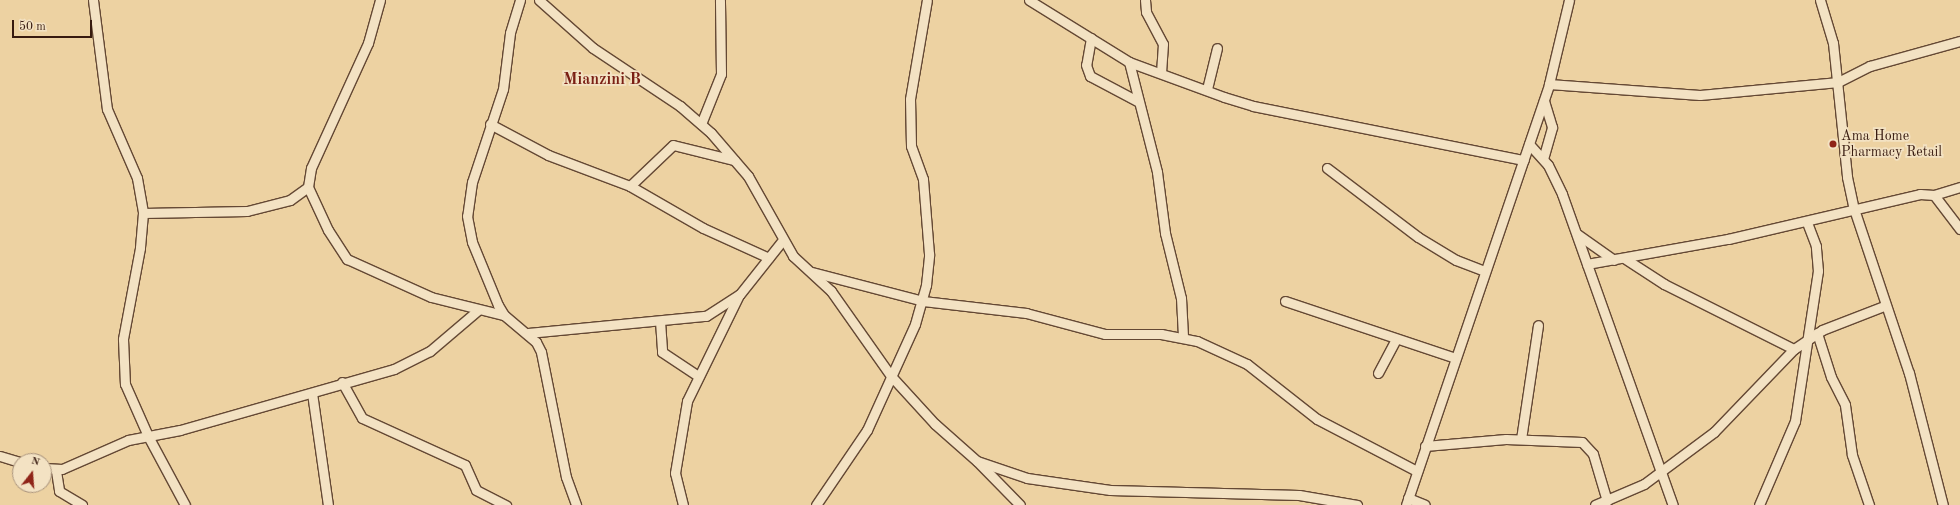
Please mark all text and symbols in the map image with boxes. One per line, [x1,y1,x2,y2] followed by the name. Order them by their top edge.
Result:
[14,12,94,38] scale bar
[19,21,46,33] text: 50 m
[563,70,641,90] district label: Mianzini B
[1841,128,1942,160] place label: Ama Home Pharmacy Retail
[1828,139,1838,149] marker: Ama Home Pharmacy Retail
[12,453,52,493] north arrow
[30,456,41,468] text: N

